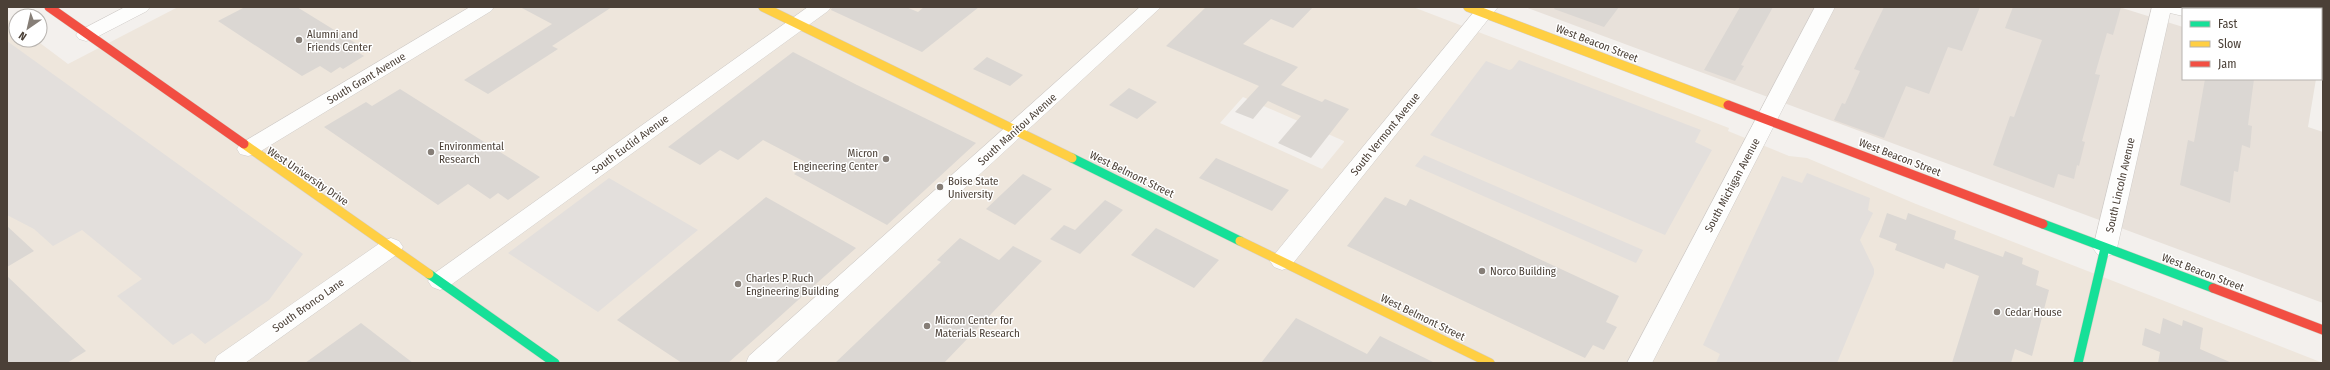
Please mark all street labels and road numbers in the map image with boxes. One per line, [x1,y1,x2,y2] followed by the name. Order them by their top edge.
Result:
[1554,22,1640,65] street label: West Beacon Street
[325,50,408,107] street label: South Grant Avenue
[1348,90,1423,178] street label: South Vermont Avenue
[975,91,1059,168] street label: South Manitou Avenue
[589,112,671,177] street label: South Euclid Avenue
[1702,136,1763,234] street label: South Michigan Avenue
[1857,136,1943,179] street label: West Beacon Street
[2103,136,2138,234] street label: South Lincoln Avenue
[265,144,351,208] street label: West University Drive
[1088,148,1176,201] street label: West Belmont Street
[2160,251,2246,294] street label: West Beacon Street
[270,276,347,335] street label: South Bronco Lane
[1379,291,1467,344] street label: West Belmont Street

